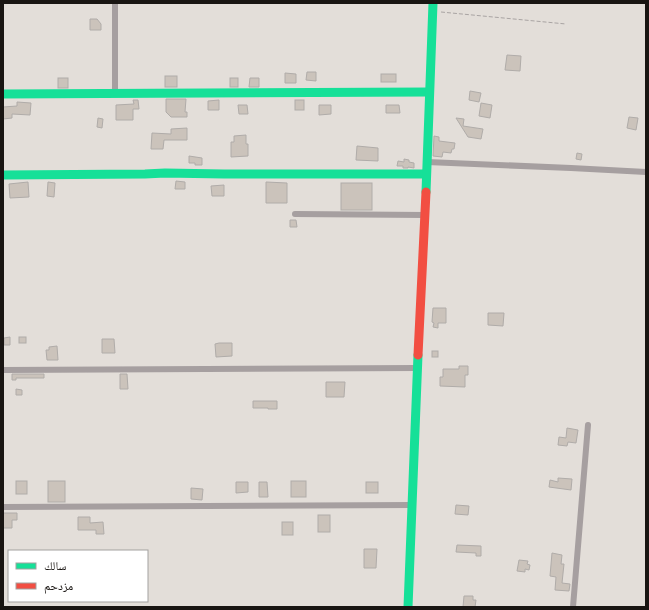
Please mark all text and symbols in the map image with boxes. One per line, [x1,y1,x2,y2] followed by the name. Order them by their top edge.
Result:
[8,550,148,602] legend
[44,558,66,573] text: سالك
[44,578,73,594] text: مزدحم

